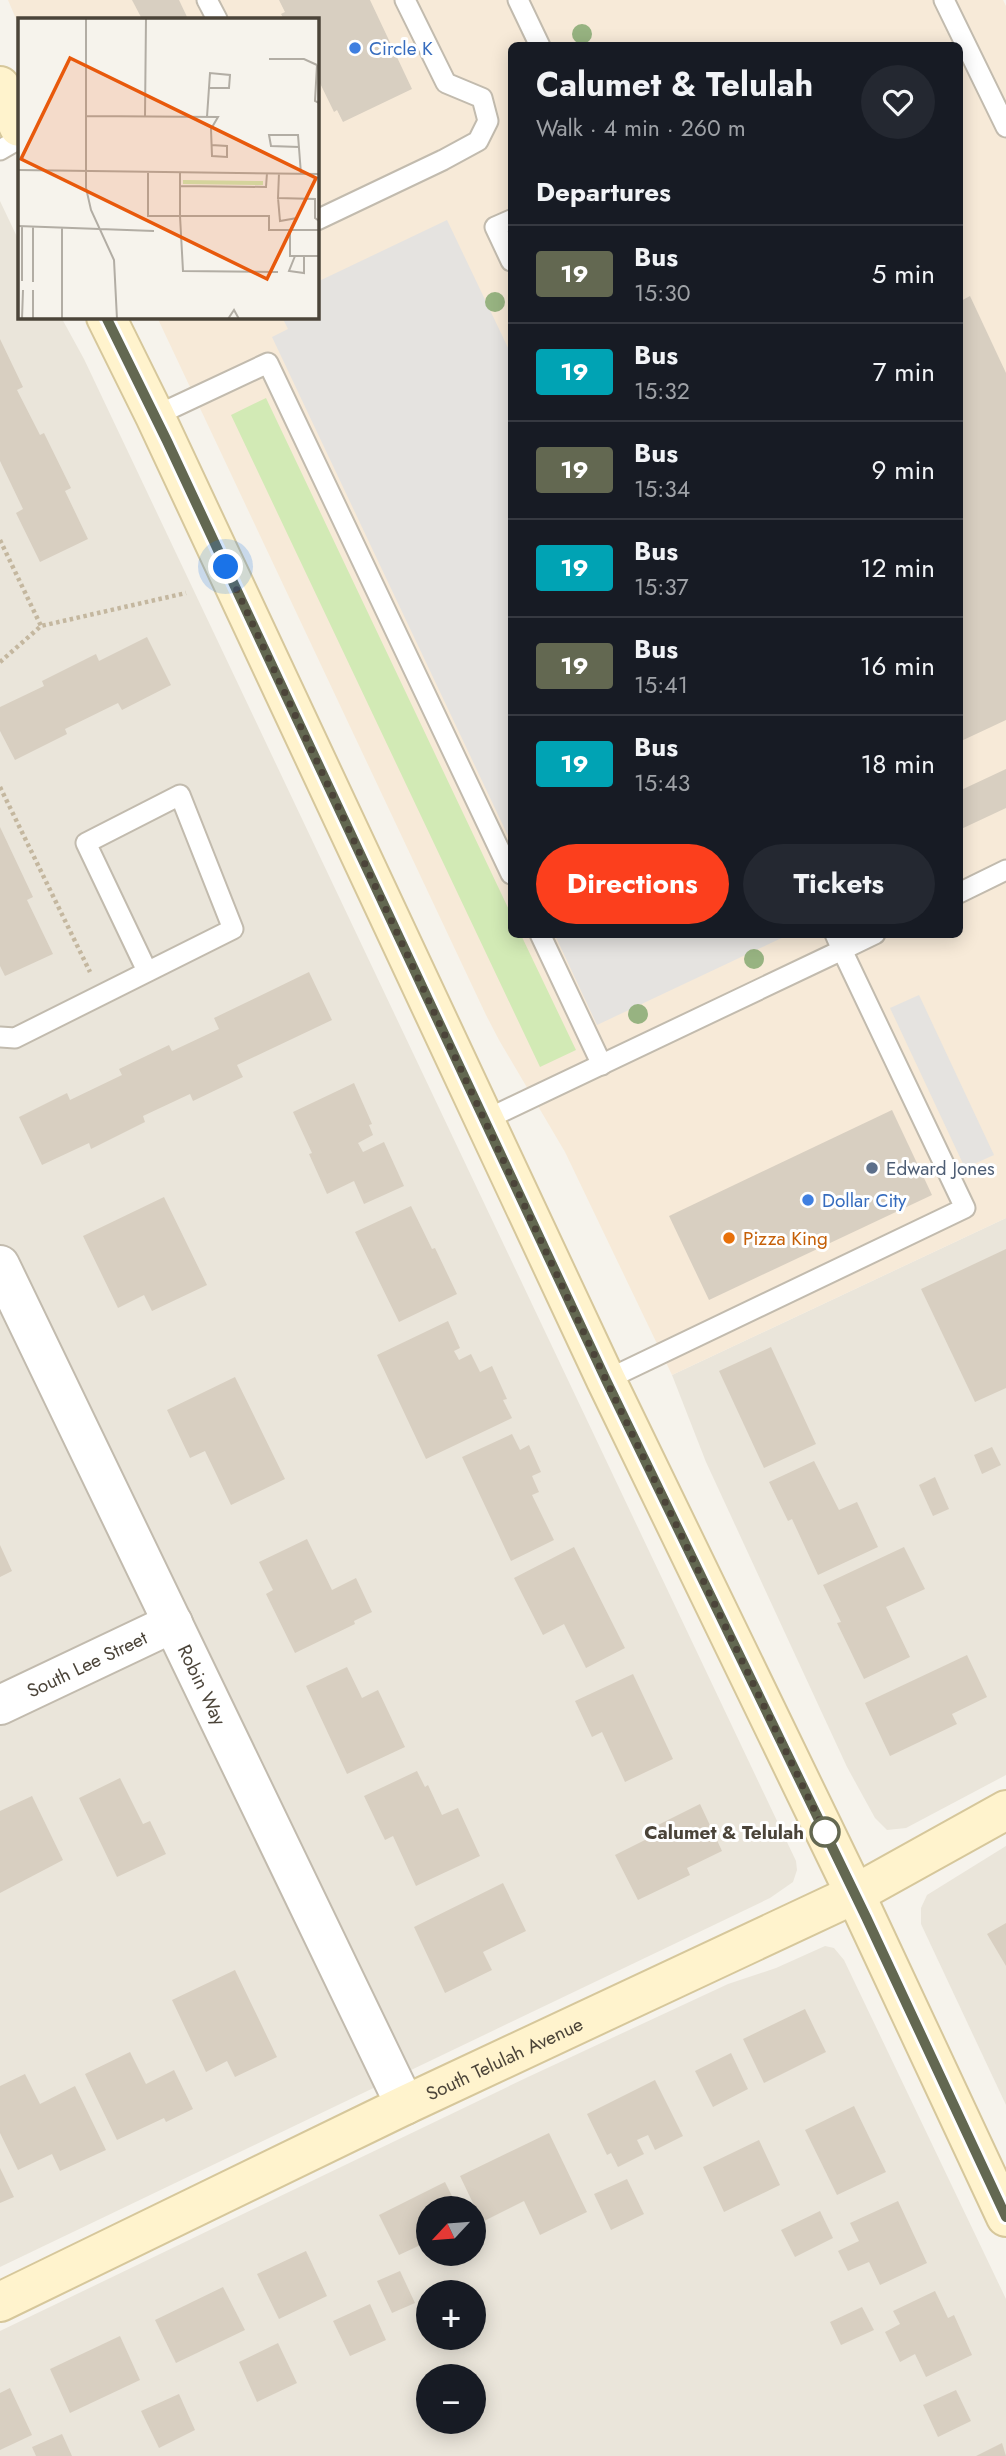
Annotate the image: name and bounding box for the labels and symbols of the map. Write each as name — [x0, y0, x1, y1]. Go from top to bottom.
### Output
inset map — [18, 18, 318, 318]
place label: Circle K — [369, 35, 433, 62]
marker: Circle K — [347, 40, 363, 56]
your location — [208, 549, 243, 584]
place label: Edward Jones — [886, 1155, 995, 1182]
marker: Edward Jones — [864, 1160, 880, 1176]
place label: Dollar City — [822, 1187, 907, 1214]
marker: Dollar City — [800, 1192, 816, 1208]
place label: Pizza King — [743, 1225, 828, 1252]
marker: Pizza King — [721, 1230, 737, 1246]
street label: South Lee Street — [22, 1624, 152, 1704]
street label: Robin Way — [171, 1640, 233, 1731]
marker: Calumet & Telulah — [810, 1817, 840, 1847]
place label: Calumet & Telulah — [644, 1819, 804, 1846]
street label: South Telulah Avenue — [422, 2010, 588, 2107]
north arrow — [416, 2196, 486, 2266]

